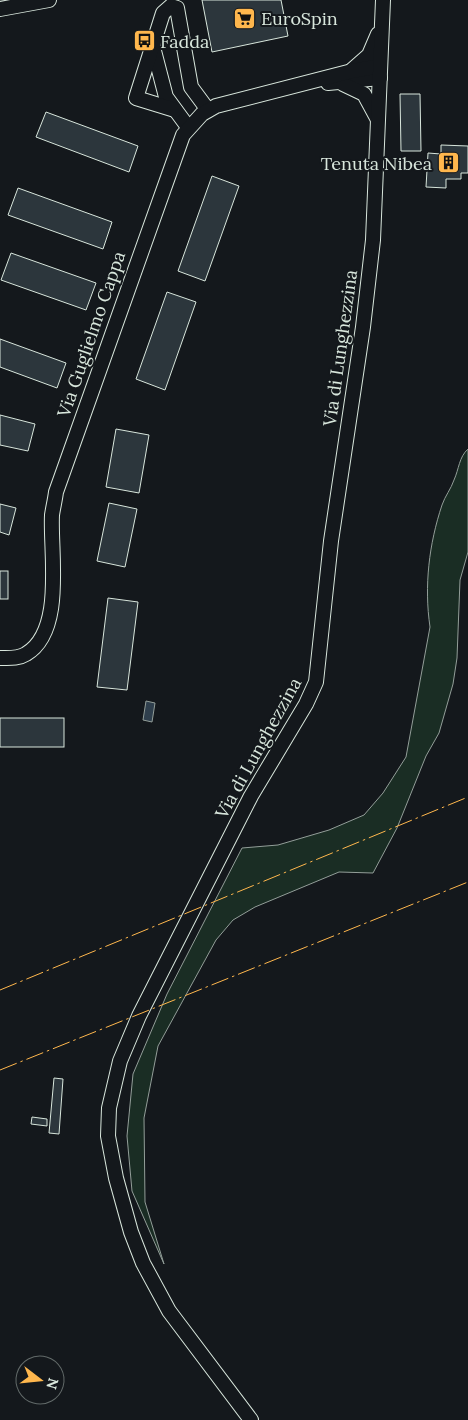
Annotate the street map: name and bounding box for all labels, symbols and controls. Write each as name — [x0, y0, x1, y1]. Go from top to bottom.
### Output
supermarket icon: EuroSpin — [233, 6, 257, 30]
place label: EuroSpin — [261, 7, 338, 30]
bus stop icon: Fadda — [132, 29, 156, 53]
place label: Fadda — [160, 30, 209, 53]
building icon: Tenuta Nibea — [436, 151, 460, 175]
place label: Tenuta Nibea — [321, 152, 432, 175]
street label: Via Guglielmo Cappa — [51, 248, 130, 421]
street label: Via di Lunghezzina — [317, 268, 362, 429]
street label: Via di Lunghezzina — [209, 673, 306, 823]
north arrow — [15, 1355, 65, 1405]
text: N — [42, 1376, 63, 1391]

